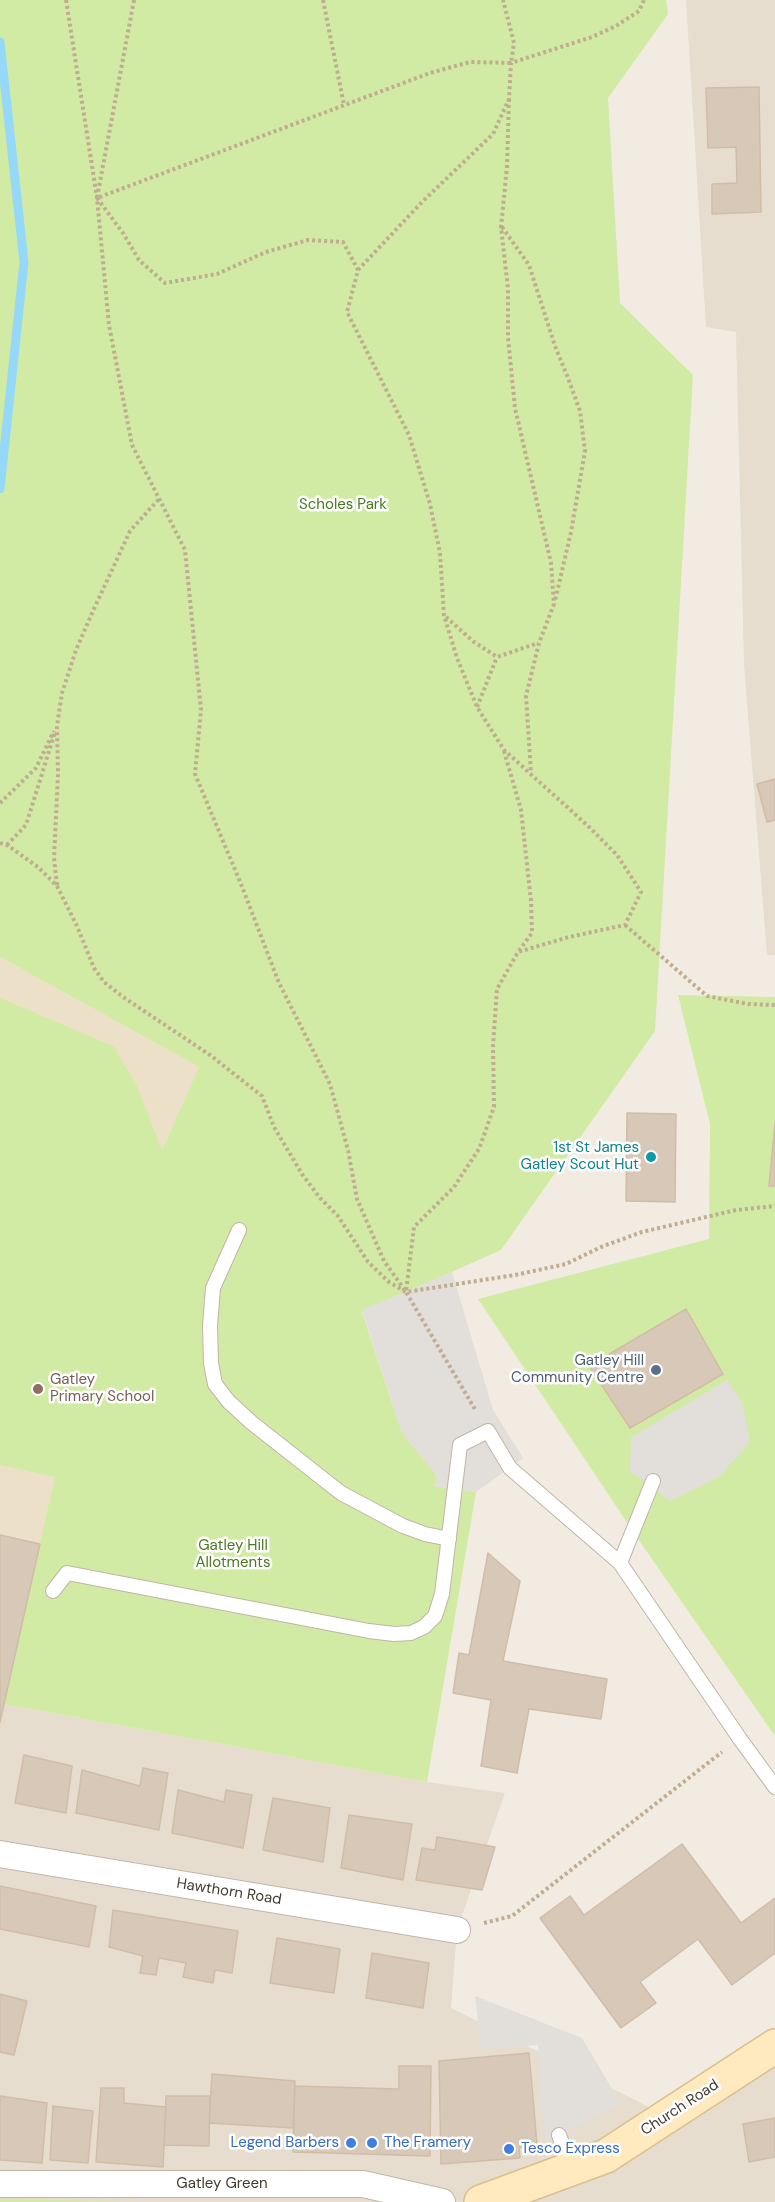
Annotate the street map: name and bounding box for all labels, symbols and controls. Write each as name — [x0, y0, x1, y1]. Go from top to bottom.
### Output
park label: Scholes Park — [299, 496, 387, 514]
place label: 1st St James Gatley Scout Hut — [521, 1139, 639, 1174]
marker: 1st St James Gatley Scout Hut — [644, 1150, 658, 1164]
place label: Gatley Hill Community Centre — [511, 1352, 644, 1387]
marker: Gatley Hill Community Centre — [649, 1363, 663, 1377]
place label: Gatley Primary School — [50, 1371, 154, 1406]
marker: Gatley Primary School — [31, 1382, 45, 1396]
park label: Gatley Hill Allotments — [195, 1537, 271, 1572]
street label: Hawthorn Road — [175, 1875, 283, 1909]
street label: Church Road — [638, 2076, 722, 2140]
place label: Legend Barbers — [231, 2134, 339, 2152]
place label: The Framery — [384, 2134, 471, 2152]
marker: Legend Barbers — [344, 2136, 358, 2150]
marker: The Framery — [365, 2136, 379, 2150]
place label: Tesco Express — [521, 2140, 620, 2158]
marker: Tesco Express — [502, 2142, 516, 2156]
street label: Gatley Green — [176, 2175, 268, 2193]

